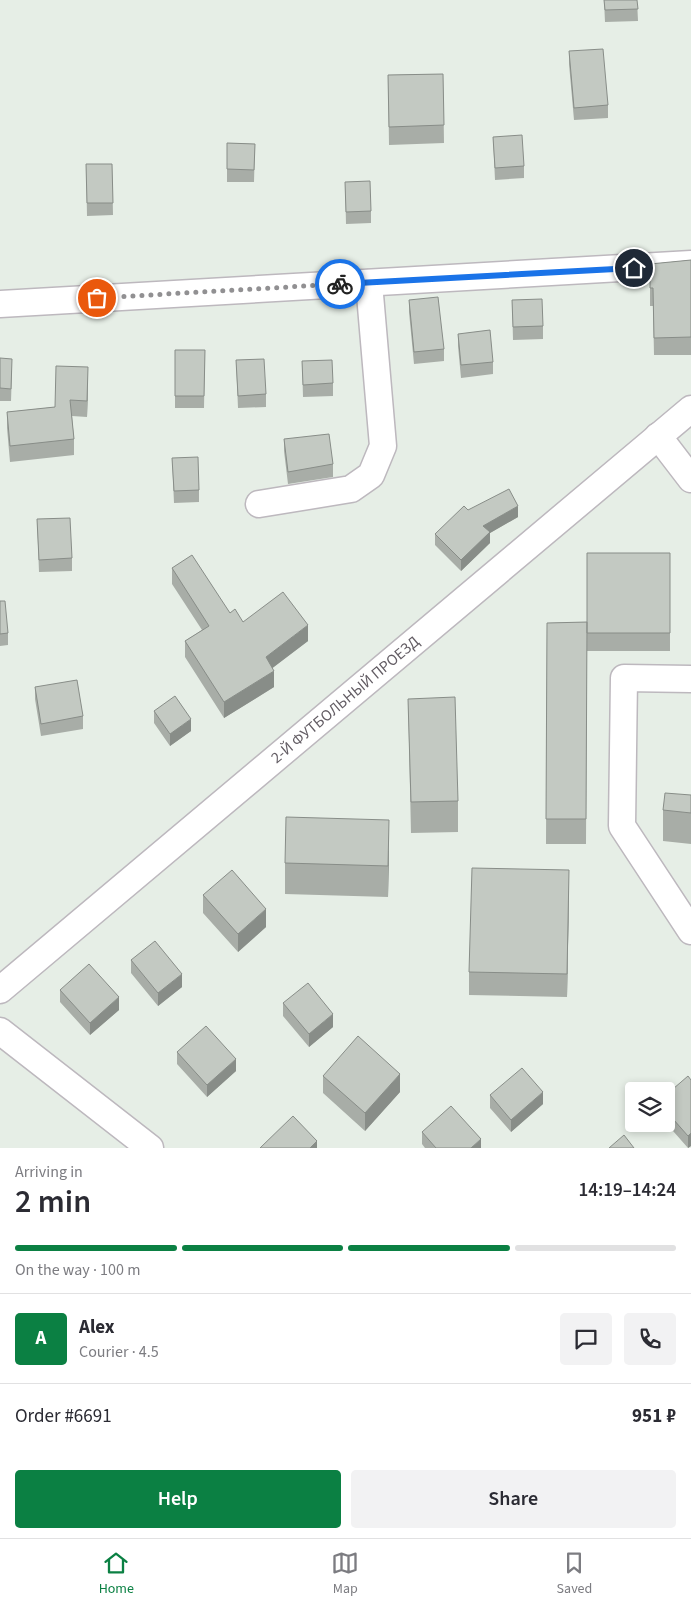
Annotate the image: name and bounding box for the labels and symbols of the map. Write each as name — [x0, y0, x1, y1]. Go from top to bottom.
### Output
pin — [613, 247, 655, 289]
courier — [315, 259, 365, 309]
pin — [76, 277, 118, 319]
street label: 2-Й ФУТБОЛЬНЫЙ ПРОЕЗД — [266, 631, 424, 769]

